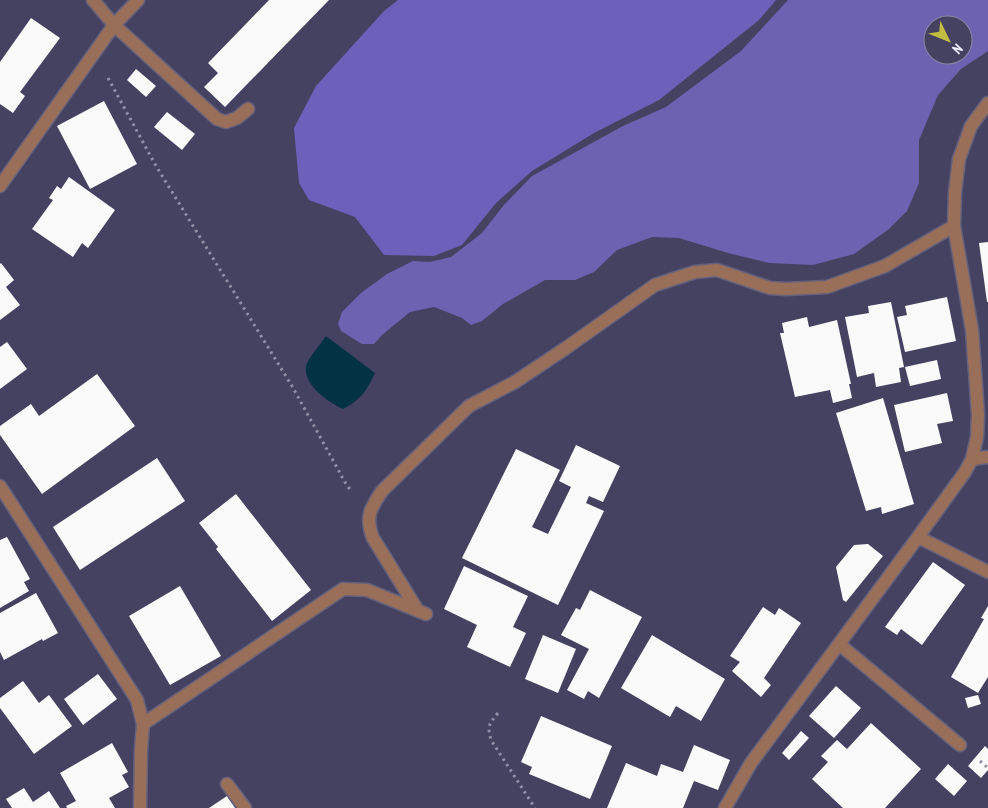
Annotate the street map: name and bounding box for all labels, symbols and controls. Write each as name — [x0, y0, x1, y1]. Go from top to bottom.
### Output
north arrow — [923, 15, 973, 65]
text: N — [948, 40, 967, 58]

